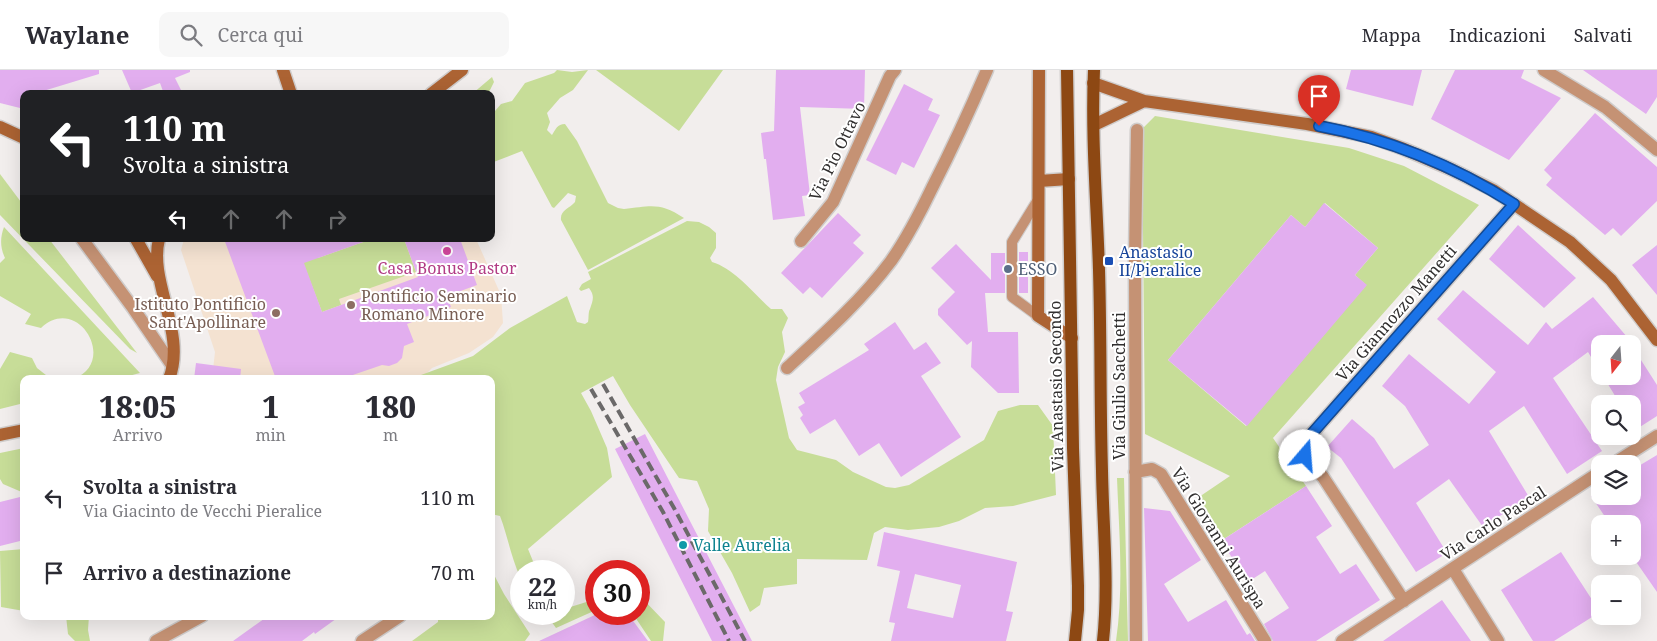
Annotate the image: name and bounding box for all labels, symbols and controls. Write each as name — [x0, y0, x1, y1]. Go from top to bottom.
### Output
search box — [159, 12, 509, 57]
text: Waylane — [25, 18, 129, 51]
icon: search — [177, 21, 205, 49]
text: Cerca qui — [217, 22, 303, 48]
text: Mappa — [1362, 23, 1421, 47]
text: Indicazioni — [1449, 23, 1546, 47]
text: Salvati — [1574, 23, 1632, 47]
pin — [1298, 75, 1340, 126]
icon: arrive — [1305, 82, 1333, 110]
street label: Via Pio Ottavo — [803, 98, 871, 204]
text: 110 m — [123, 104, 226, 151]
icon: left — [40, 110, 105, 175]
text: Svolta a sinistra — [123, 149, 289, 179]
icon: left — [164, 205, 192, 233]
icon: ahead — [217, 205, 245, 233]
icon: ahead — [270, 205, 298, 233]
icon: right — [323, 205, 351, 233]
street label: Via Giannozzo Manetti — [1331, 240, 1461, 386]
place label: Anastasio II/Pieralice — [1119, 241, 1201, 281]
marker: Casa Bonus Pastor — [441, 245, 453, 257]
marker: Anastasio II/Pieralice — [1103, 255, 1115, 267]
place label: Casa Bonus Pastor — [377, 257, 517, 279]
place label: ESSO — [1018, 258, 1057, 280]
marker: ESSO — [1002, 263, 1014, 275]
place label: Pontificio Seminario Romano Minore — [361, 285, 517, 325]
place label: Istituto Pontificio Sant'Apollinare — [135, 293, 266, 333]
marker: Pontificio Seminario Romano Minore — [345, 299, 357, 311]
street label: Via Anastasio Secondo — [1044, 300, 1068, 472]
marker: Istituto Pontificio Sant'Apollinare — [270, 307, 282, 319]
street label: Via Giulio Sacchetti — [1108, 312, 1130, 460]
north arrow — [1591, 335, 1641, 385]
map controls — [1591, 335, 1641, 625]
text: 18:05 — [99, 386, 176, 427]
text: 1 — [262, 386, 279, 427]
text: 180 — [365, 386, 416, 427]
button: search — [1591, 395, 1641, 445]
text: Arrivo — [113, 424, 163, 446]
text: min — [255, 424, 286, 446]
text: m — [383, 424, 398, 446]
position arrow — [1278, 429, 1330, 481]
button: layers — [1591, 455, 1641, 505]
street label: Via Giovanni Aurispa — [1167, 463, 1271, 613]
text: Svolta a sinistra — [83, 474, 237, 500]
street label: Via Carlo Pascal — [1436, 481, 1550, 565]
icon: left — [40, 484, 68, 512]
text: 110 m — [420, 485, 475, 511]
text: Via Giacinto de Vecchi Pieralice — [83, 500, 322, 522]
button: + — [1591, 515, 1641, 565]
place label: Valle Aurelia — [693, 534, 791, 556]
marker: Valle Aurelia — [677, 539, 689, 551]
icon: arrive — [40, 559, 68, 587]
text: Arrivo a destinazione — [83, 560, 291, 586]
text: 70 m — [431, 560, 475, 586]
speed limit sign: 30 — [585, 560, 650, 625]
text: 22 — [528, 569, 557, 603]
button: − — [1591, 575, 1641, 625]
text: km/h — [528, 596, 557, 613]

